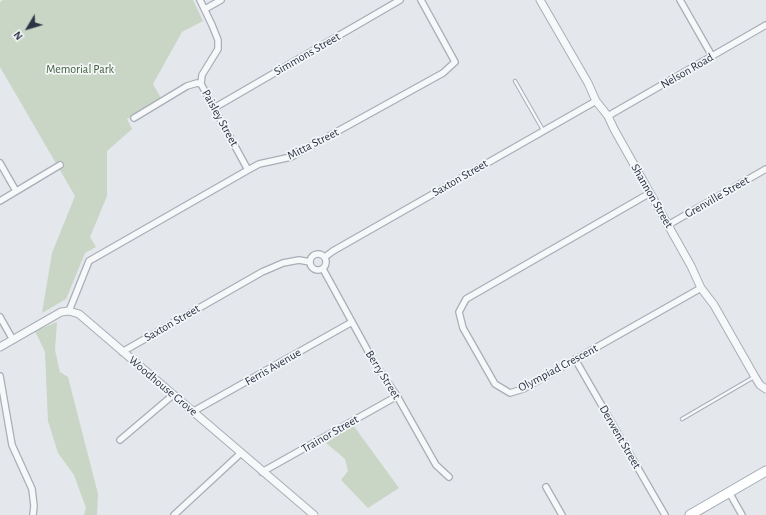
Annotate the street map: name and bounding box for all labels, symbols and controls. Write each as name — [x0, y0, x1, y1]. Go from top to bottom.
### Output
north arrow — [8, 8, 48, 48]
text: N — [11, 29, 25, 42]
street label: Simmons Street — [271, 29, 343, 79]
street label: Nelson Road — [658, 50, 716, 92]
park label: Memorial Park — [46, 62, 114, 76]
street label: Paisley Street — [199, 87, 241, 149]
street label: Mitta Street — [285, 125, 341, 163]
street label: Saxton Street — [430, 156, 490, 200]
street label: Shannon Street — [628, 161, 676, 231]
street label: Grenville Street — [682, 173, 752, 221]
street label: Saxton Street — [142, 301, 202, 345]
street label: Olympiad Crescent — [516, 341, 600, 395]
street label: Ferris Avenue — [242, 345, 304, 389]
street label: Berry Street — [362, 348, 404, 402]
street label: Woodhouse Grove — [126, 353, 200, 419]
street label: Derwent Street — [596, 403, 644, 471]
street label: Trainor Street — [299, 412, 361, 456]

